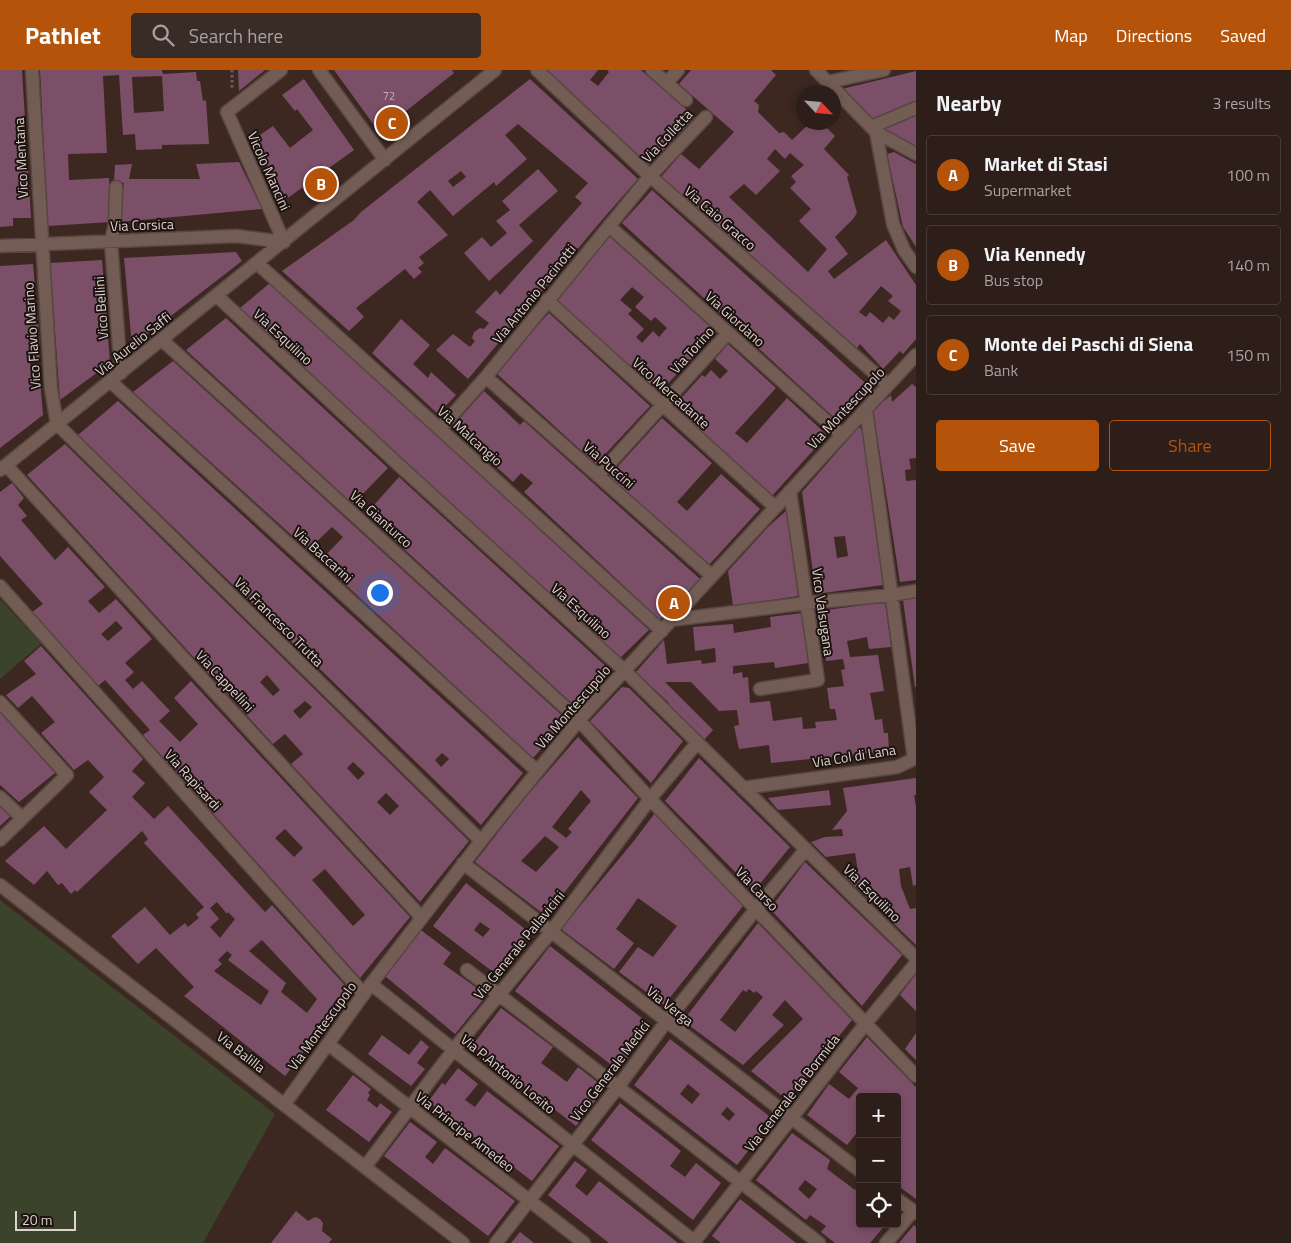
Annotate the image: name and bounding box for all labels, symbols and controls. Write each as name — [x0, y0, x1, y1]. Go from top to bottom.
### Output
search box — [131, 13, 481, 58]
text: Pathlet — [25, 17, 101, 53]
icon: search — [149, 21, 177, 49]
text: Search here — [189, 21, 283, 50]
text: Map — [1054, 22, 1088, 49]
text: Directions — [1116, 22, 1192, 49]
text: Saved — [1220, 22, 1266, 49]
north arrow — [796, 85, 841, 130]
text: Nearby — [936, 87, 1001, 119]
house number: 72 — [383, 88, 395, 104]
text: 3 results — [1212, 91, 1271, 115]
pin: C — [376, 104, 408, 142]
street label: Via Colletta — [636, 104, 697, 167]
street label: Vico Mentana — [8, 117, 33, 199]
street label: Vicolo Mancini — [243, 128, 296, 214]
text: Market di Stasi — [984, 149, 1108, 178]
text: A — [948, 163, 958, 187]
text: 100 m — [1226, 163, 1270, 187]
pin: B — [305, 165, 337, 203]
text: Supermarket — [984, 178, 1071, 202]
street label: Via Caio Gracco — [680, 180, 761, 255]
street label: Via Corsica — [110, 213, 174, 236]
street label: Via Antonio Pacinotti — [487, 239, 580, 348]
text: Via Kennedy — [984, 239, 1086, 268]
text: B — [948, 253, 958, 277]
text: 140 m — [1226, 253, 1270, 277]
text: Bus stop — [984, 268, 1043, 292]
street label: Vico Bellini — [88, 276, 113, 340]
street label: Vico Flavio Marino — [17, 282, 46, 390]
street label: Via Giordano — [701, 286, 770, 351]
street label: Via Esquilino — [249, 304, 318, 370]
street label: Via Aurelio Saffi — [90, 306, 175, 381]
street label: Via Torino — [665, 321, 719, 378]
text: Monte dei Paschi di Siena — [984, 329, 1193, 358]
text: C — [949, 343, 957, 367]
text: 150 m — [1226, 343, 1270, 367]
street label: Vico Mercadante — [628, 352, 715, 433]
text: Bank — [984, 358, 1018, 382]
street label: Via Montescupolo — [802, 362, 889, 453]
street label: Via Malcangio — [433, 401, 508, 471]
button: Save — [936, 420, 1099, 471]
button: Share — [1109, 420, 1271, 471]
street label: Via Puccini — [579, 436, 640, 493]
street label: Via Gianturco — [345, 485, 417, 553]
street label: Via Baccarini — [289, 522, 358, 587]
street label: Vico Valsugana — [807, 567, 840, 657]
street label: Via Francesco Trutta — [230, 572, 329, 671]
street label: Via Esquilino — [547, 578, 616, 643]
your location — [367, 580, 393, 606]
pin: A — [658, 584, 690, 622]
street label: Via Cappellini — [191, 645, 260, 716]
street label: Via Montescupolo — [530, 660, 615, 753]
street label: Via Col di Lana — [811, 739, 897, 772]
street label: Via Rapisardi — [160, 744, 227, 815]
street label: Via Esquilino — [839, 859, 906, 926]
street label: Via Carso — [731, 862, 784, 916]
street label: Via Generale Pallavicini — [468, 886, 569, 1004]
street label: Via Montescupolo — [282, 977, 361, 1074]
street label: Via Verga — [642, 980, 698, 1031]
street label: Vico Generale Medici — [565, 1016, 655, 1126]
street label: Via Balilla — [212, 1026, 270, 1077]
street label: Via P.Antonio Losito — [456, 1029, 560, 1118]
street label: Via Generale da Bormida — [739, 1029, 844, 1156]
street label: Via Principe Amedeo — [411, 1086, 519, 1177]
map controls — [856, 1093, 901, 1228]
button: + — [856, 1093, 901, 1138]
button: − — [856, 1138, 901, 1183]
button: locate — [856, 1183, 901, 1228]
scale bar — [15, 1208, 76, 1231]
text: 20 m — [22, 1209, 52, 1230]

